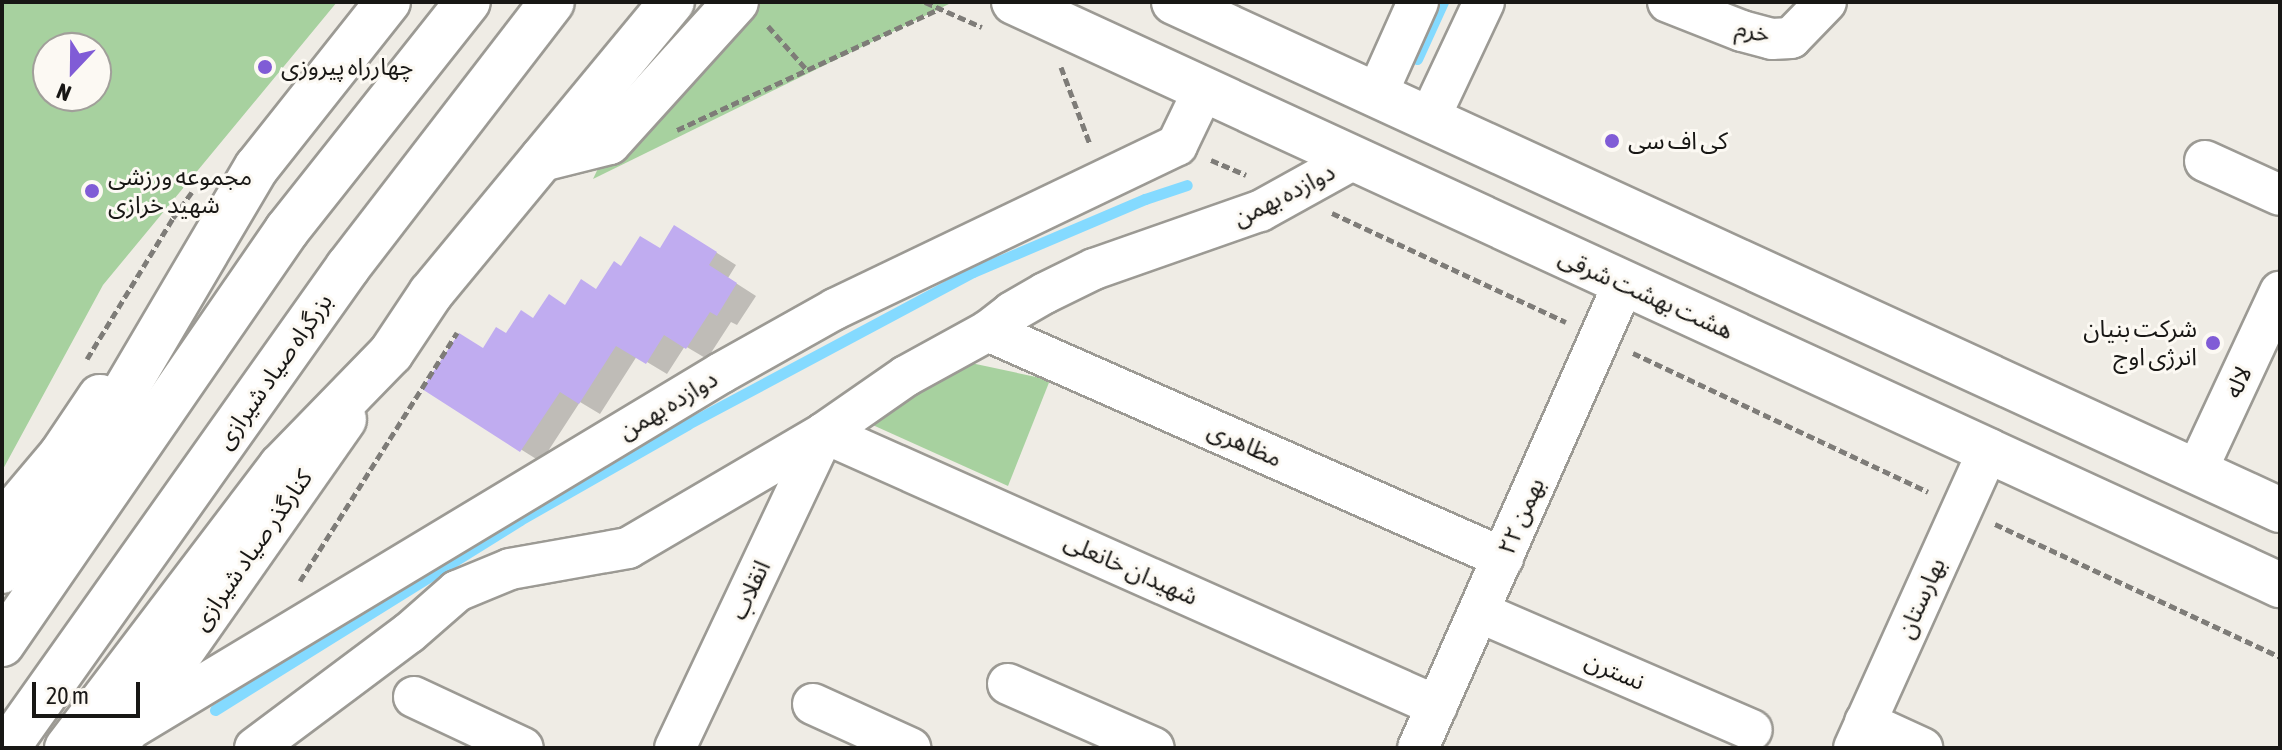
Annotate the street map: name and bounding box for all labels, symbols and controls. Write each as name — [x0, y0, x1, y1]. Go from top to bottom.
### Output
street label: خرم — [1733, 13, 1773, 49]
north arrow — [32, 32, 112, 112]
place label: چهارراه پیروزی — [281, 53, 413, 81]
marker: چهارراه پیروزی — [256, 58, 274, 76]
text: N — [53, 78, 75, 107]
place label: کی اف سی — [1628, 127, 1728, 155]
marker: کی اف سی — [1603, 132, 1621, 150]
street label: دوازده بهمن — [1228, 157, 1340, 233]
place label: مجموعه ورزشی شهید خرازی — [108, 163, 252, 219]
marker: مجموعه ورزشی شهید خرازی — [83, 182, 101, 200]
street label: هشت بهشت شرقی — [1554, 243, 1738, 345]
street label: بزرگراه صیاد شیرازی — [210, 288, 338, 454]
place label: شرکت بنیان انرژی اوج — [2083, 315, 2197, 371]
marker: شرکت بنیان انرژی اوج — [2204, 334, 2222, 352]
street label: لاله — [2218, 361, 2258, 403]
street label: دوازده بهمن — [613, 364, 723, 446]
street label: مظاهری — [1203, 415, 1287, 473]
street label: کنارگذر صیاد شیرازی — [186, 464, 318, 636]
street label: ۲۲ بهمن — [1491, 473, 1551, 559]
street label: شهیدان خانعلی — [1060, 527, 1202, 611]
street label: بهارستان — [1891, 553, 1951, 643]
street label: انقلاب — [724, 556, 776, 624]
street label: نسترن — [1581, 646, 1649, 696]
scale bar — [36, 666, 144, 716]
text: 20 m — [46, 682, 89, 709]

